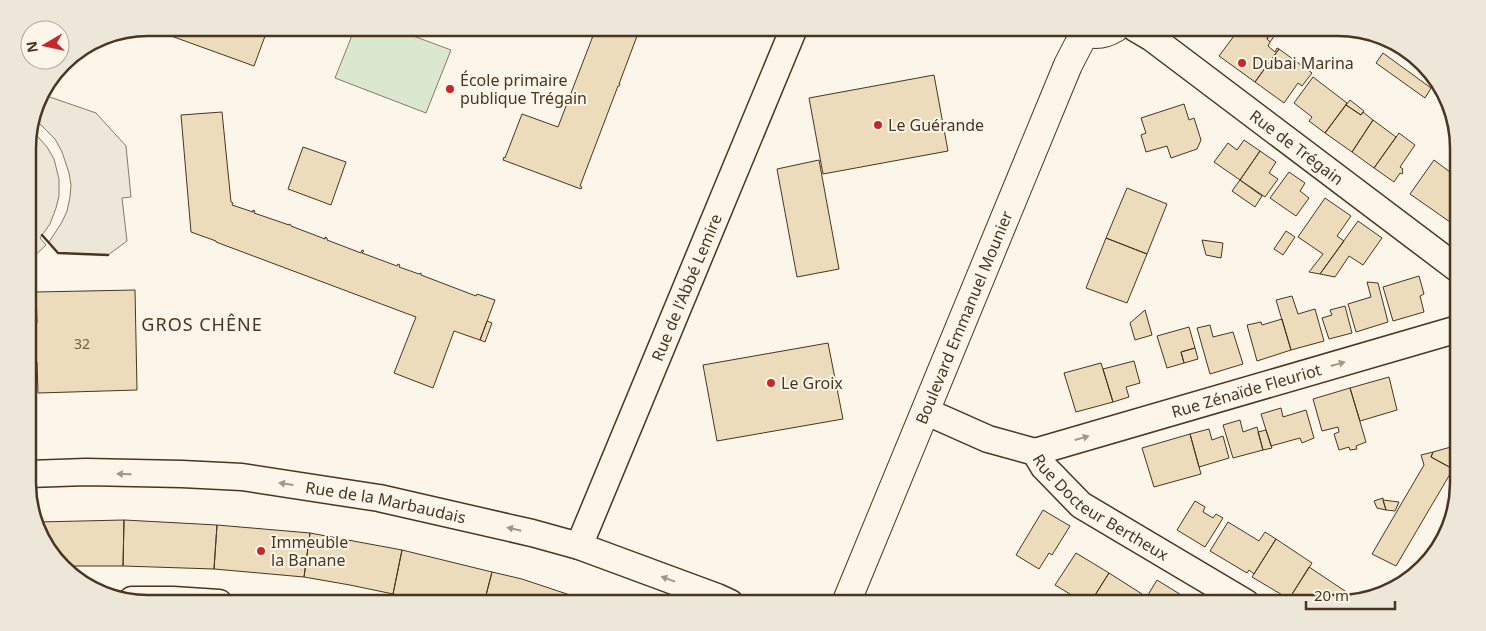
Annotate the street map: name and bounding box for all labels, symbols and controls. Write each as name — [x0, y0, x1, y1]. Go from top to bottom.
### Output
north arrow — [20, 20, 70, 70]
text: N — [21, 40, 42, 54]
place label: Dubai Marina — [1252, 52, 1354, 74]
marker: Dubai Marina — [1236, 57, 1248, 69]
place label: École primaire publique Trégain — [460, 69, 587, 109]
marker: École primaire publique Trégain — [444, 83, 456, 95]
street label: Rue de Trégain — [1245, 105, 1348, 190]
place label: Le Guérande — [888, 114, 984, 136]
marker: Le Guérande — [872, 119, 884, 131]
street label: Boulevard Emmanuel Mounier — [910, 207, 1018, 427]
street label: Rue de l'Abbé Lemire — [646, 210, 727, 364]
district label: GROS CHÊNE — [141, 312, 263, 336]
house number: 32 — [74, 334, 90, 353]
street label: Rue Zénaïde Fleuriot — [1169, 358, 1324, 423]
one-way arrow — [1331, 359, 1346, 367]
place label: Le Groix — [781, 372, 843, 394]
marker: Le Groix — [765, 377, 777, 389]
one-way arrow — [1074, 434, 1089, 442]
street label: Rue Docteur Bertheux — [1028, 450, 1173, 566]
one-way arrow — [116, 469, 132, 477]
street label: Rue de la Marbaudais — [304, 476, 468, 529]
one-way arrow — [278, 480, 294, 488]
one-way arrow — [506, 524, 522, 532]
place label: Immeuble la Banane — [271, 531, 348, 571]
marker: Immeuble la Banane — [255, 545, 267, 557]
one-way arrow — [661, 575, 676, 582]
scale bar — [1306, 578, 1395, 610]
text: 20 m — [1314, 585, 1349, 605]

